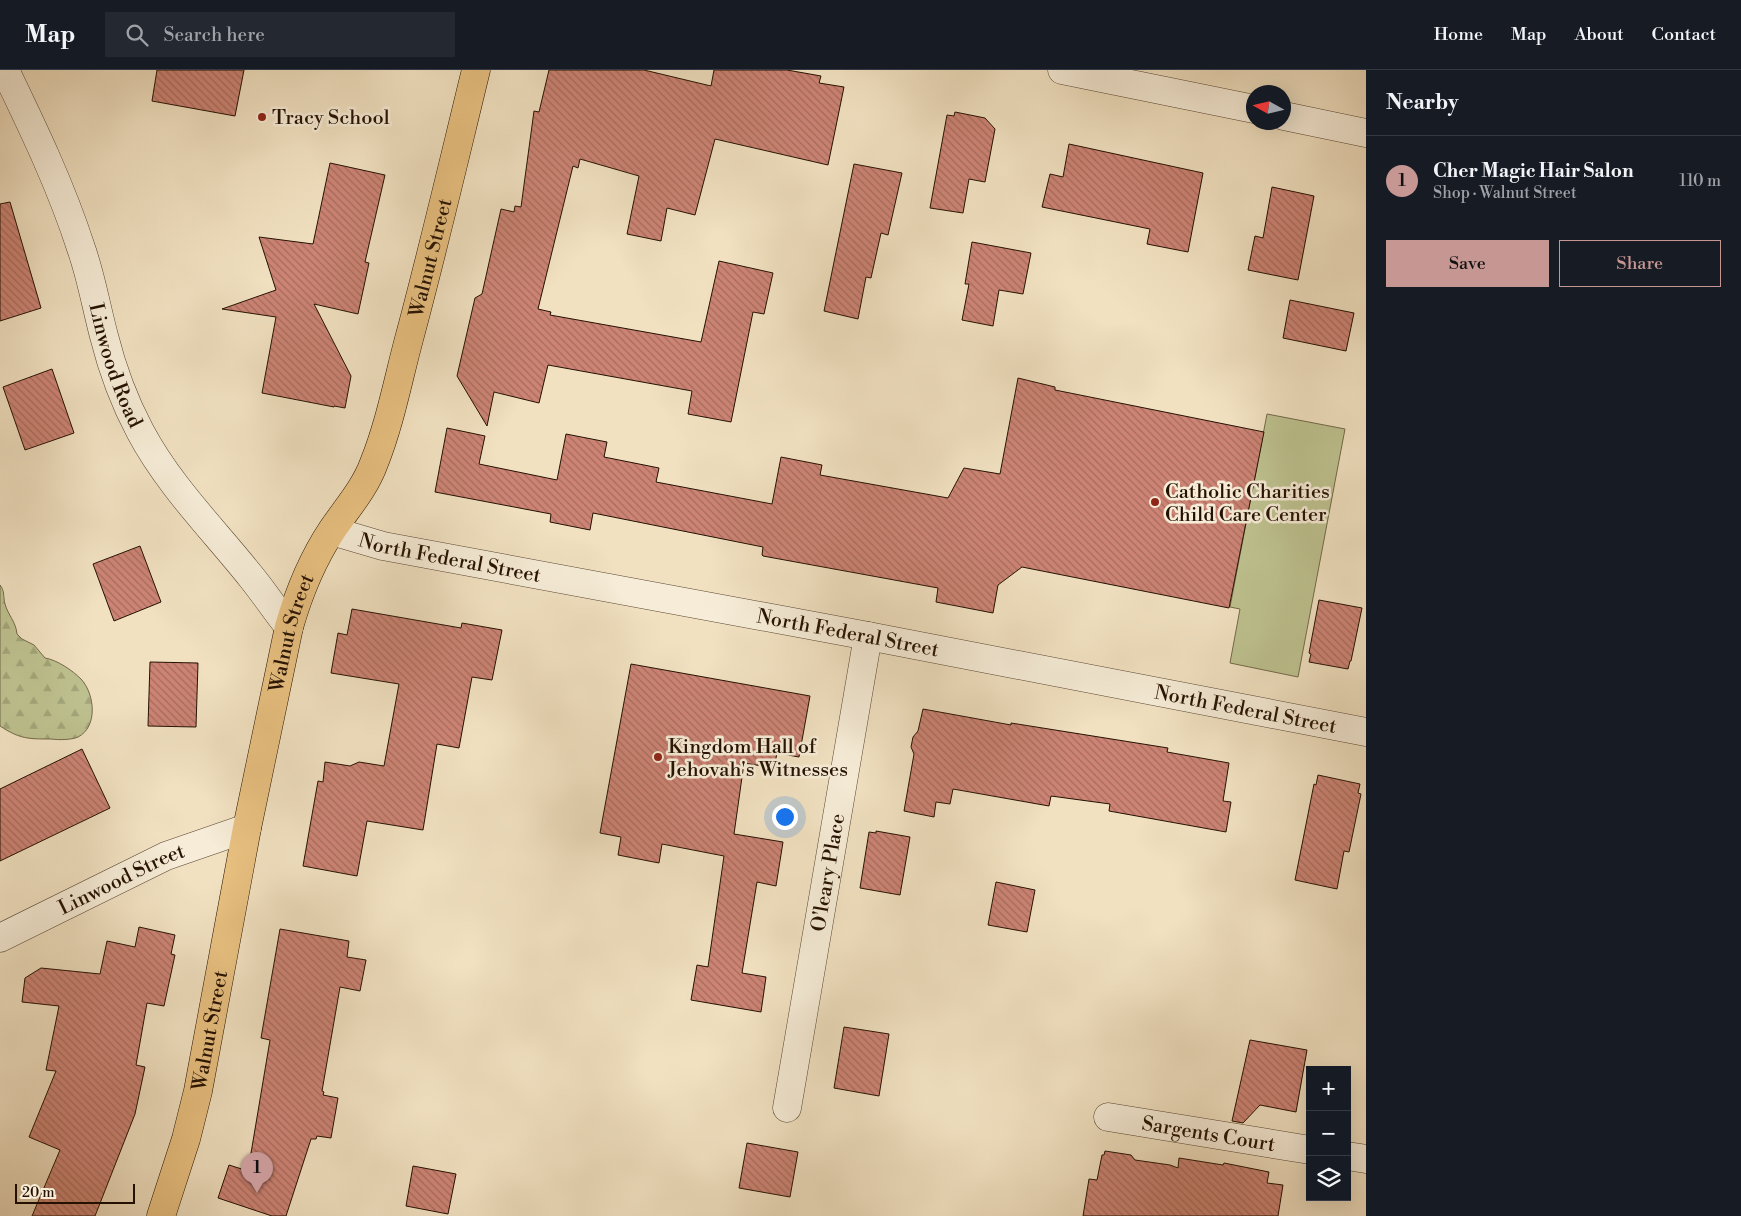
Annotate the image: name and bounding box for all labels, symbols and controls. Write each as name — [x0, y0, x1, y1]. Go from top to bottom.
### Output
search box — [105, 12, 455, 57]
text: Map — [25, 20, 75, 50]
icon: search — [123, 21, 151, 49]
text: Search here — [163, 23, 265, 47]
text: Home — [1434, 23, 1483, 46]
text: Map — [1511, 23, 1547, 46]
text: About — [1575, 23, 1624, 46]
text: Contact — [1652, 23, 1716, 46]
north arrow — [1246, 85, 1291, 130]
text: Nearby — [1386, 90, 1459, 116]
place label: Tracy School — [272, 106, 390, 131]
marker: Tracy School — [256, 111, 268, 123]
text: Cher Magic Hair Salon — [1433, 159, 1634, 183]
text: 1 — [1398, 171, 1406, 191]
text: 110 m — [1679, 171, 1721, 191]
text: Shop · Walnut Street — [1433, 183, 1577, 203]
street label: Walnut Street — [404, 196, 458, 321]
button: Save — [1386, 240, 1549, 287]
button: Share — [1559, 240, 1721, 287]
street label: Linwood Road — [82, 301, 147, 433]
place label: Catholic Charities Child Care Center — [1165, 480, 1330, 528]
marker: Catholic Charities Child Care Center — [1149, 496, 1161, 508]
street label: North Federal Street — [355, 528, 543, 589]
street label: Walnut Street — [264, 570, 320, 696]
street label: North Federal Street — [754, 605, 941, 663]
street label: North Federal Street — [1152, 680, 1339, 740]
place label: Kingdom Hall of Jehovah's Witnesses — [667, 735, 848, 783]
marker: Kingdom Hall of Jehovah's Witnesses — [652, 751, 664, 763]
your location — [772, 804, 798, 830]
street label: O'leary Place — [806, 812, 851, 934]
street label: Linwood Street — [54, 839, 188, 921]
street label: Walnut Street — [187, 969, 234, 1094]
map controls — [1306, 1066, 1351, 1201]
button: + — [1306, 1066, 1351, 1111]
button: − — [1306, 1111, 1351, 1156]
street label: Sargents Court — [1140, 1112, 1277, 1158]
pin: 1 — [241, 1152, 273, 1193]
button: layers — [1306, 1156, 1351, 1201]
scale bar — [15, 1181, 135, 1204]
text: 20 m — [22, 1184, 54, 1202]

